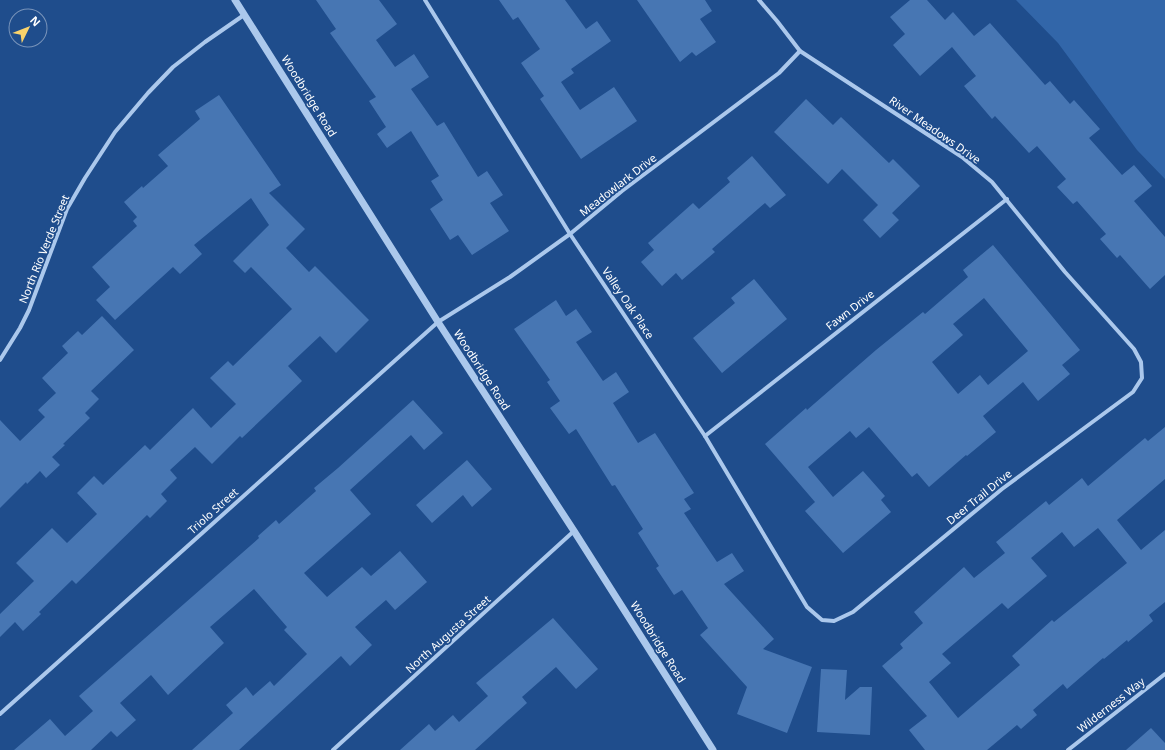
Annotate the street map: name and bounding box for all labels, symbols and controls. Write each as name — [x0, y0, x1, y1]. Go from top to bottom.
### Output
north arrow — [8, 8, 48, 48]
text: N — [27, 12, 44, 29]
street label: Woodbridge Road — [278, 52, 340, 139]
street label: River Meadows Drive — [887, 92, 984, 167]
street label: Meadowlark Drive — [576, 150, 659, 219]
street label: North Rio Verde Street — [15, 192, 72, 305]
street label: Valley Oak Place — [599, 264, 658, 341]
street label: Fawn Drive — [822, 286, 877, 333]
street label: Woodbridge Road — [451, 327, 514, 413]
street label: Deer Trail Drive — [943, 466, 1014, 527]
street label: Triolo Street — [184, 484, 241, 537]
street label: North Augusta Street — [402, 591, 493, 676]
street label: Woodbridge Road — [627, 598, 689, 685]
street label: Wilderness Way — [1074, 673, 1148, 736]

